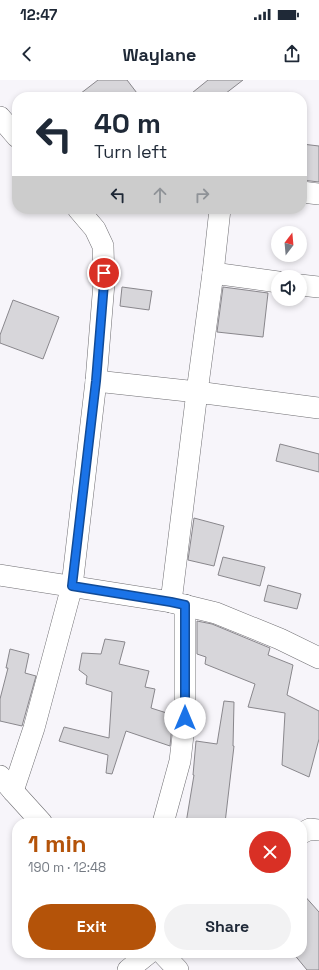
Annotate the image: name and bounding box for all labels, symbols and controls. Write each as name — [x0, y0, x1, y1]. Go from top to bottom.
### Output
text: 12:47 — [20, 5, 57, 24]
icon: back — [16, 43, 38, 65]
text: Waylane — [123, 43, 196, 66]
icon: share — [281, 43, 303, 65]
text: 40 m — [94, 105, 161, 141]
icon: left — [28, 108, 80, 160]
text: Turn left — [94, 140, 167, 163]
icon: left — [107, 184, 129, 206]
icon: ahead — [149, 184, 171, 206]
icon: right — [191, 184, 213, 206]
north arrow — [271, 226, 307, 262]
map controls — [271, 226, 307, 306]
pin — [87, 256, 121, 290]
icon: arrive — [93, 262, 115, 284]
button: sound — [271, 270, 307, 306]
position arrow — [164, 697, 206, 739]
text: 1 min — [28, 828, 87, 859]
button: close — [249, 831, 291, 873]
text: 190 m · 12:48 — [28, 859, 106, 876]
button: Exit — [28, 904, 156, 950]
button: Share — [164, 904, 291, 950]

